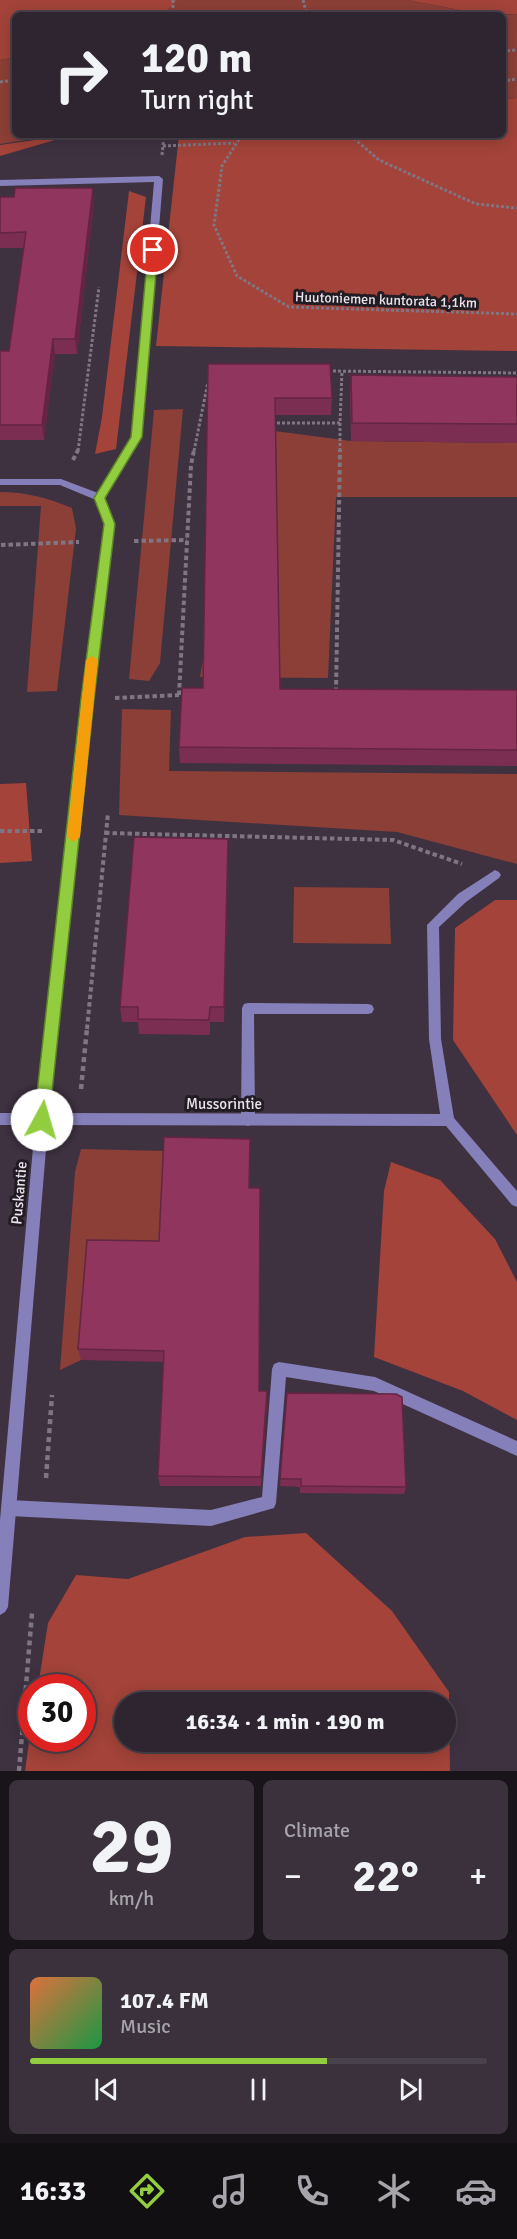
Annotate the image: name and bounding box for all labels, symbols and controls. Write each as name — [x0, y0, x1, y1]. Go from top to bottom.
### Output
text: 120 m — [141, 33, 252, 84]
icon: right — [42, 36, 120, 114]
text: Turn right — [141, 84, 254, 117]
pin — [127, 224, 178, 275]
icon: arrive — [136, 233, 169, 266]
street label: Huutoniemen kuntorata 1,1km — [295, 288, 477, 312]
position arrow — [10, 1088, 74, 1152]
street label: Mussorintie — [186, 1095, 262, 1113]
street label: Puskantie — [7, 1161, 31, 1225]
speed limit sign: 30 — [18, 1674, 96, 1752]
text: 16:34 · 1 min · 190 m — [185, 1708, 385, 1735]
text: 29 — [89, 1799, 174, 1895]
text: Climate — [284, 1818, 350, 1843]
text: 22° — [352, 1849, 419, 1904]
text: − — [284, 1856, 302, 1897]
text: + — [469, 1856, 487, 1897]
text: km/h — [109, 1886, 154, 1911]
text: 107.4 FM — [120, 1987, 209, 2014]
text: Music — [120, 2014, 171, 2039]
icon: previous — [90, 2073, 123, 2106]
icon: pause — [242, 2073, 275, 2106]
icon: next — [394, 2073, 427, 2106]
icon: directions — [126, 2170, 168, 2212]
icon: music — [209, 2170, 251, 2212]
icon: phone — [291, 2170, 333, 2212]
icon: climate — [373, 2170, 415, 2212]
icon: car — [455, 2170, 497, 2212]
text: 16:33 — [20, 2175, 86, 2208]

